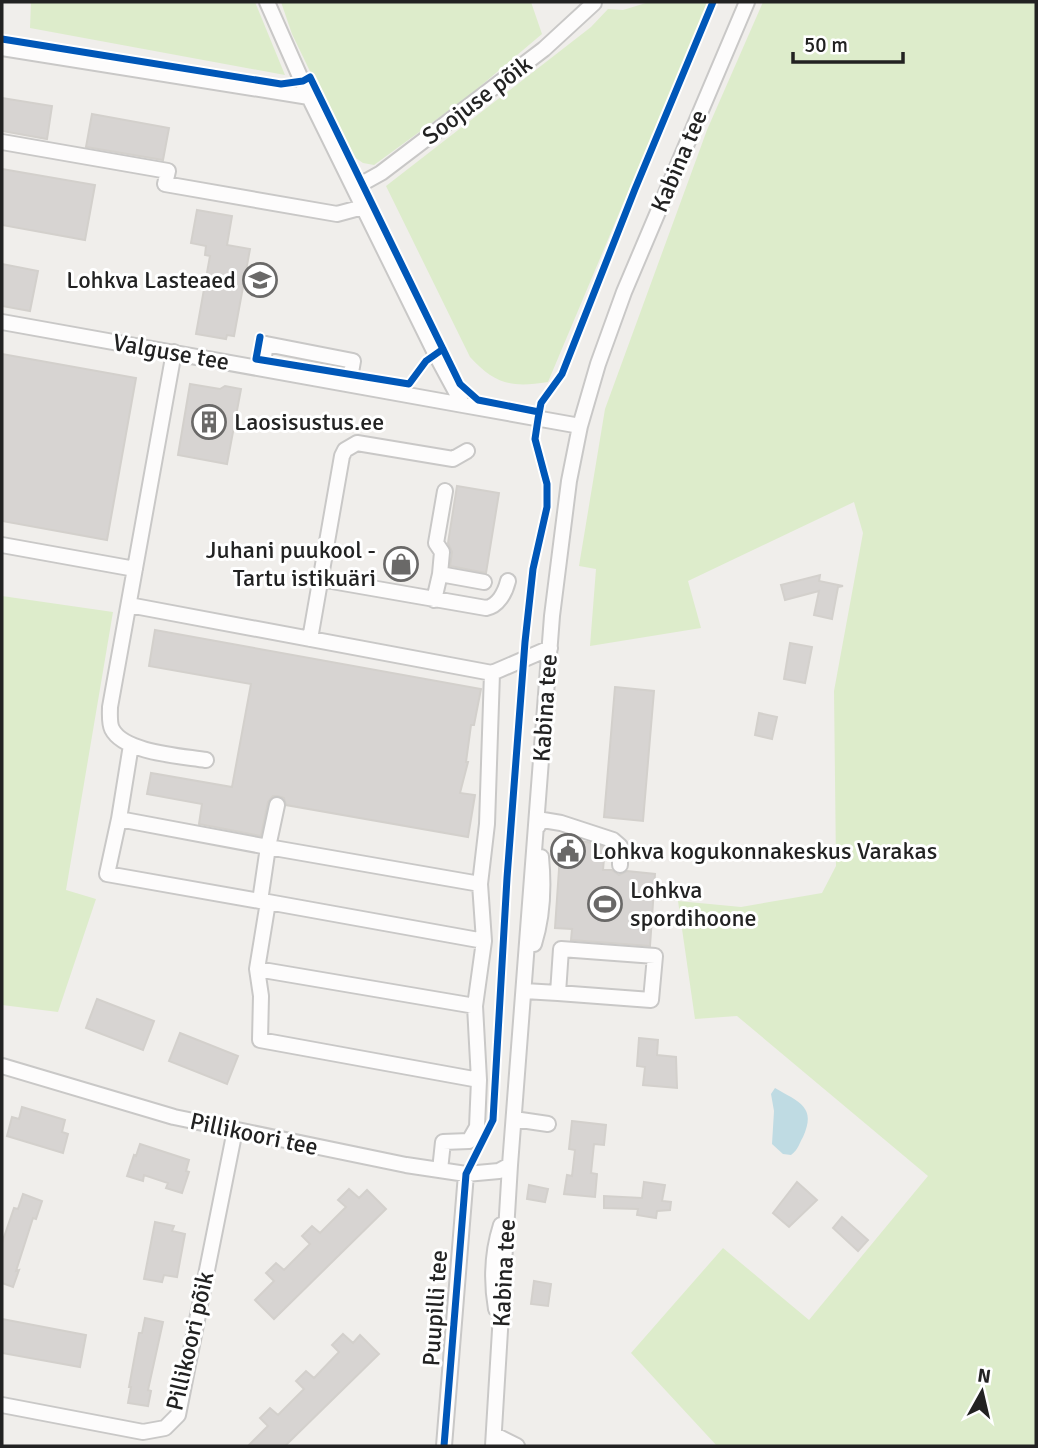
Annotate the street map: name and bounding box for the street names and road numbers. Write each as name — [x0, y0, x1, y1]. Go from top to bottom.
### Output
street label: Soojuse põik — [416, 49, 538, 151]
street label: Kabina tee — [644, 105, 714, 217]
street label: Valguse tee — [110, 327, 232, 377]
street label: Kabina tee — [526, 653, 564, 763]
street label: Pillikoori tee — [187, 1106, 321, 1162]
street label: Kabina tee — [486, 1218, 522, 1328]
street label: Puupilli tee — [416, 1249, 454, 1367]
street label: Pillikoori põik — [159, 1269, 221, 1413]

